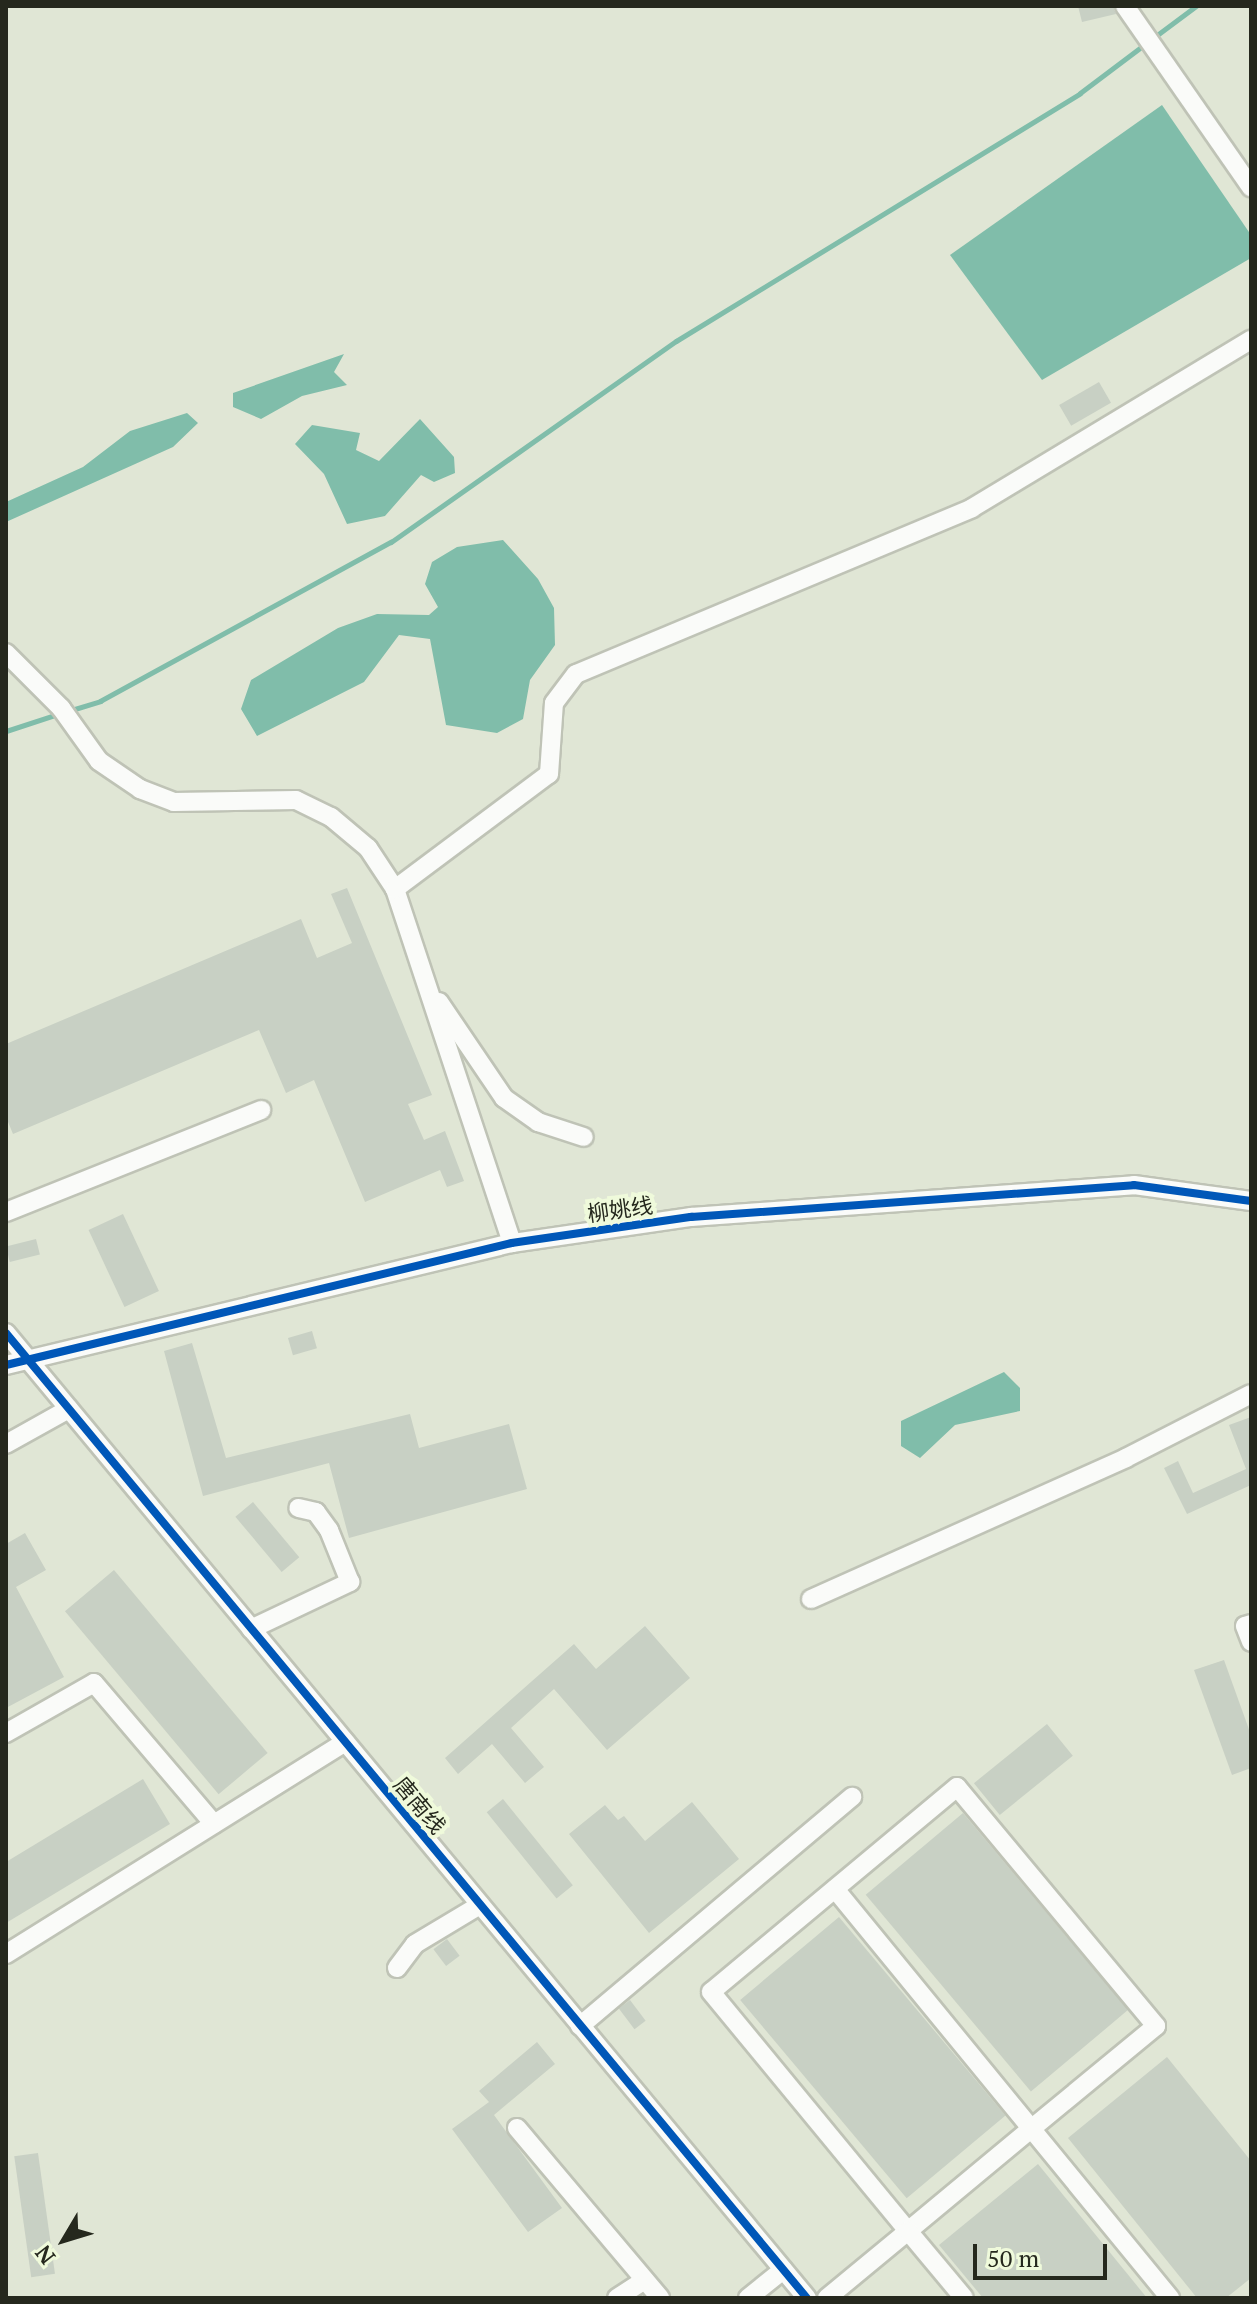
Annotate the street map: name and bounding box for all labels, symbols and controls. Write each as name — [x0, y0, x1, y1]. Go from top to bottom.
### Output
street label: 柳姚线 — [585, 1191, 655, 1227]
street label: 唐南线 — [389, 1771, 451, 1839]
north arrow — [24, 2200, 104, 2280]
scale bar — [977, 2228, 1111, 2278]
text: N — [28, 2240, 61, 2271]
text: 50 m — [987, 2242, 1039, 2274]

